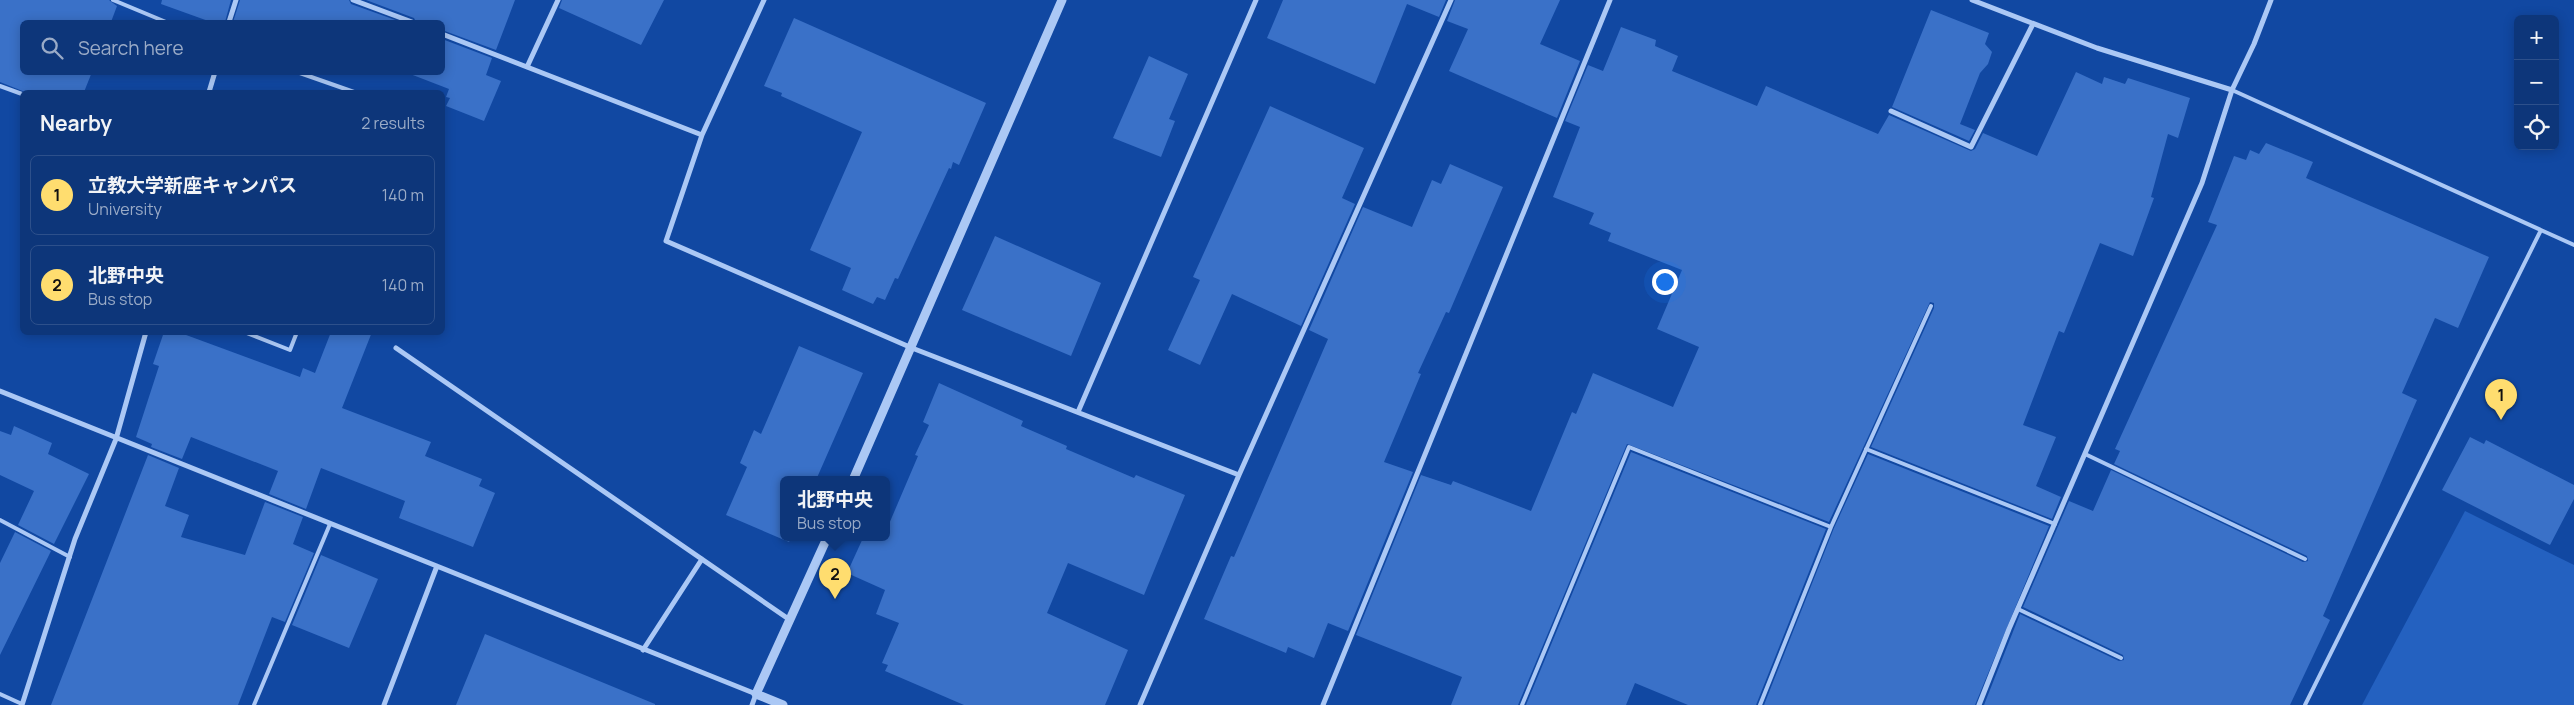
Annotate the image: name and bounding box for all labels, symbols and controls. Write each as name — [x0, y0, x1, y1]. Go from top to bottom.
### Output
map controls — [2514, 15, 2559, 150]
button: + — [2514, 15, 2559, 60]
search box — [20, 20, 445, 75]
icon: search — [38, 34, 66, 62]
text: Search here — [78, 35, 184, 61]
button: − — [2514, 60, 2559, 105]
button: locate — [2514, 105, 2559, 150]
text: Nearby — [40, 109, 112, 137]
text: 2 results — [361, 112, 425, 134]
text: 立教大学新座キャンパス — [88, 172, 297, 198]
text: 1 — [53, 184, 61, 206]
text: 140 m — [382, 184, 424, 206]
text: University — [88, 198, 162, 220]
text: 北野中央 — [88, 262, 164, 288]
your location — [1652, 269, 1678, 295]
text: 2 — [52, 274, 62, 296]
text: 140 m — [382, 274, 424, 296]
text: Bus stop — [88, 288, 152, 310]
pin: 1 — [2485, 379, 2517, 420]
popup — [780, 476, 890, 541]
text: 北野中央 — [797, 486, 873, 512]
text: Bus stop — [797, 512, 861, 534]
pin: 2 — [819, 558, 851, 599]

